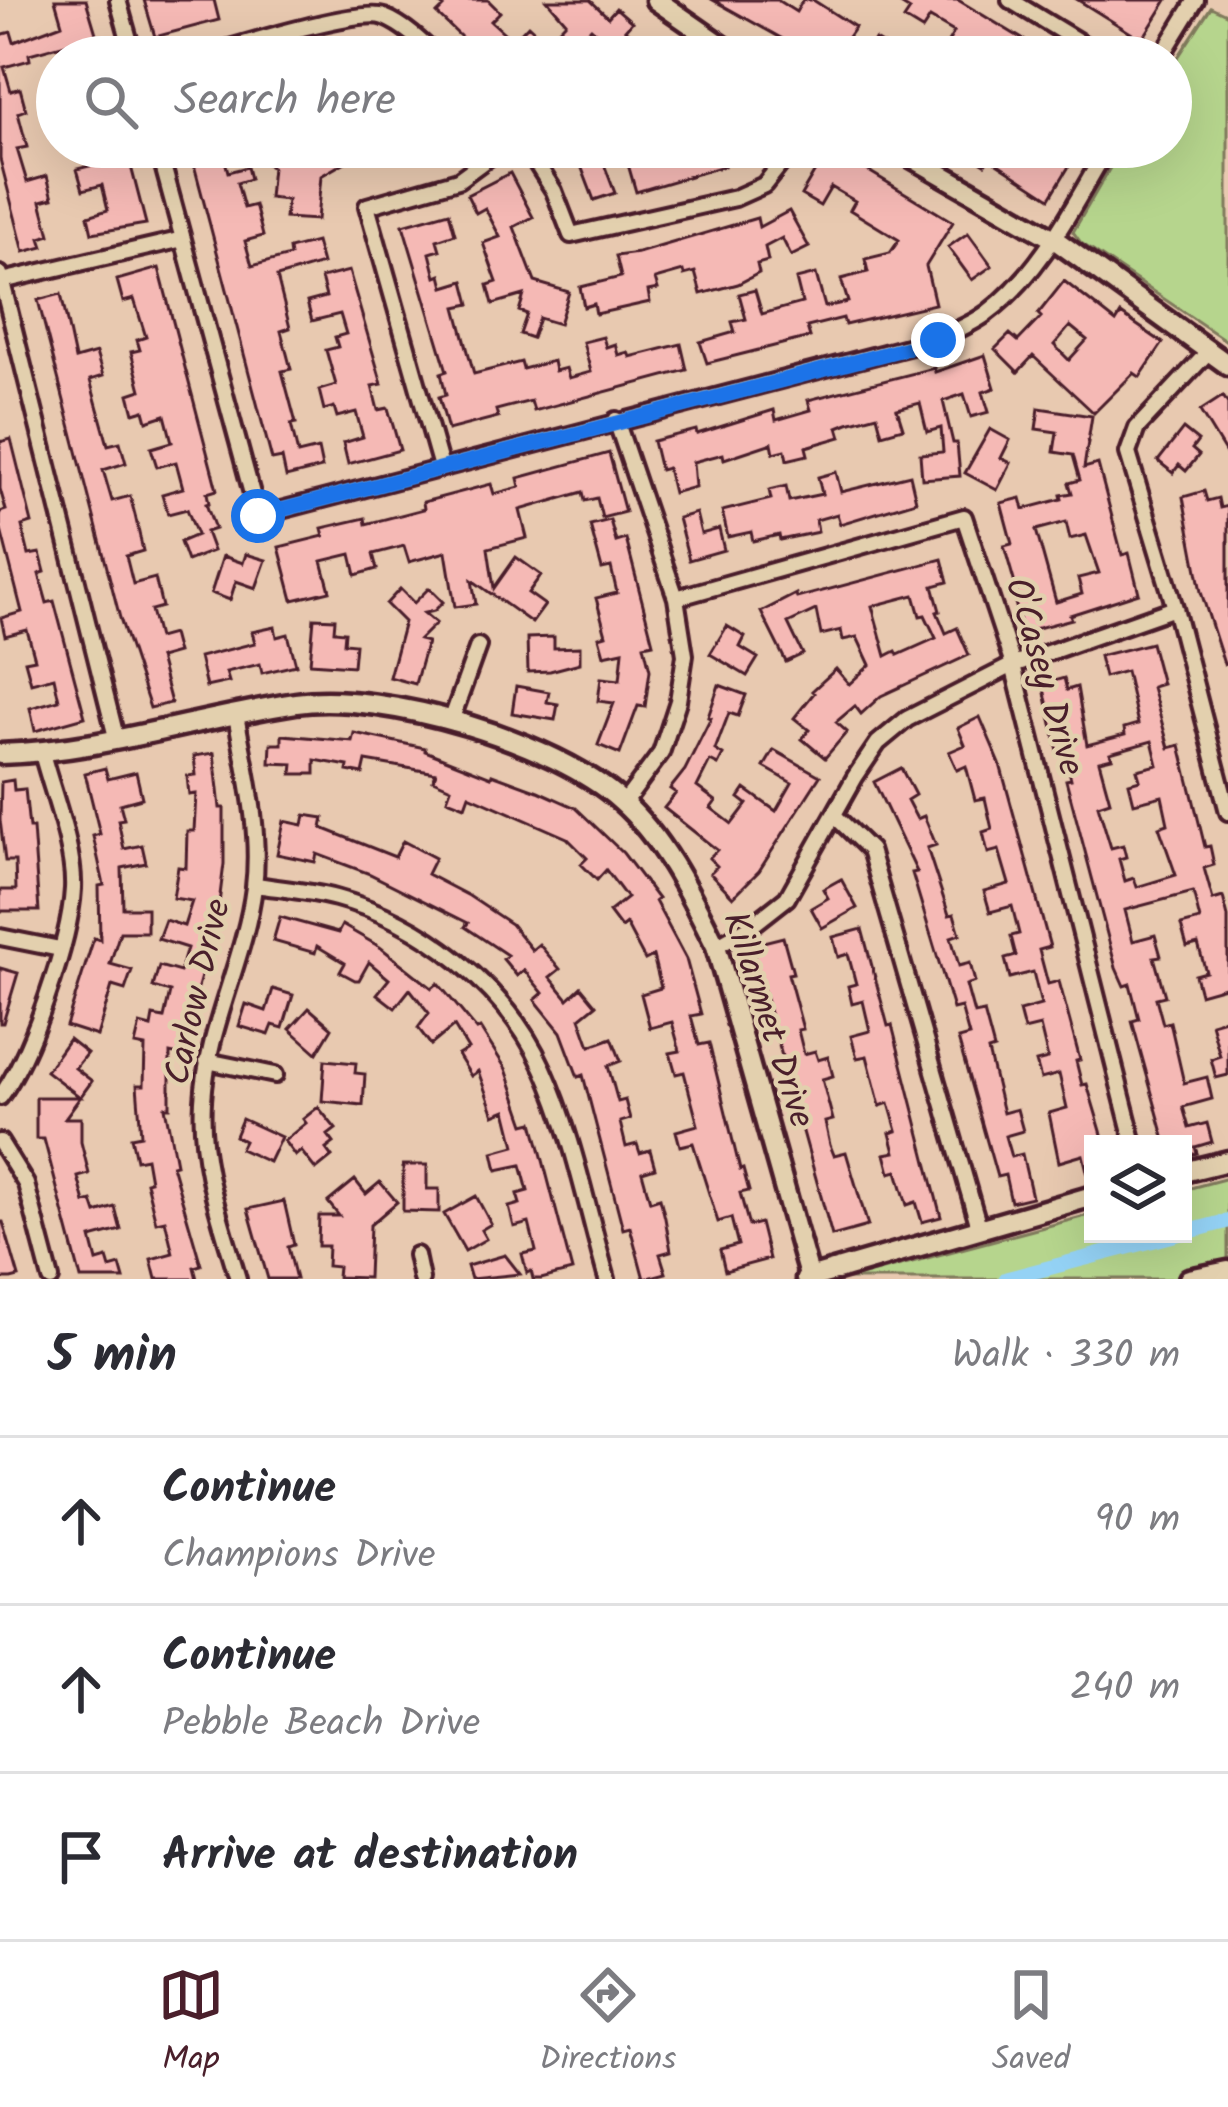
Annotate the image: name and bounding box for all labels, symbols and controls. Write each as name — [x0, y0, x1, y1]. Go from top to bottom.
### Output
search box — [36, 36, 1192, 168]
text: Search here — [174, 66, 396, 138]
icon: search — [78, 69, 144, 135]
route end — [911, 313, 965, 367]
route start — [231, 489, 285, 543]
street label: O'Casey Drive — [988, 571, 1098, 783]
street label: Carlow Drive — [150, 893, 248, 1091]
street label: Killarmet Drive — [705, 904, 829, 1136]
map controls — [1084, 1135, 1192, 1243]
button: layers — [1084, 1135, 1192, 1243]
text: 5 min — [48, 1317, 177, 1398]
text: Walk · 330 m — [952, 1326, 1180, 1388]
text: Continue — [162, 1454, 336, 1526]
icon: ahead — [48, 1488, 114, 1554]
text: 90 m — [1095, 1490, 1180, 1552]
text: Champions Drive — [162, 1526, 436, 1588]
text: Continue — [162, 1622, 336, 1694]
icon: ahead — [48, 1656, 114, 1722]
text: 240 m — [1070, 1658, 1180, 1720]
text: Pebble Beach Drive — [162, 1694, 480, 1756]
text: Arrive at destination — [162, 1821, 578, 1893]
icon: arrive — [48, 1824, 114, 1890]
tab: Map — [158, 1962, 224, 2087]
tab: Directions — [539, 1962, 676, 2087]
tab: Saved — [992, 1962, 1070, 2087]

